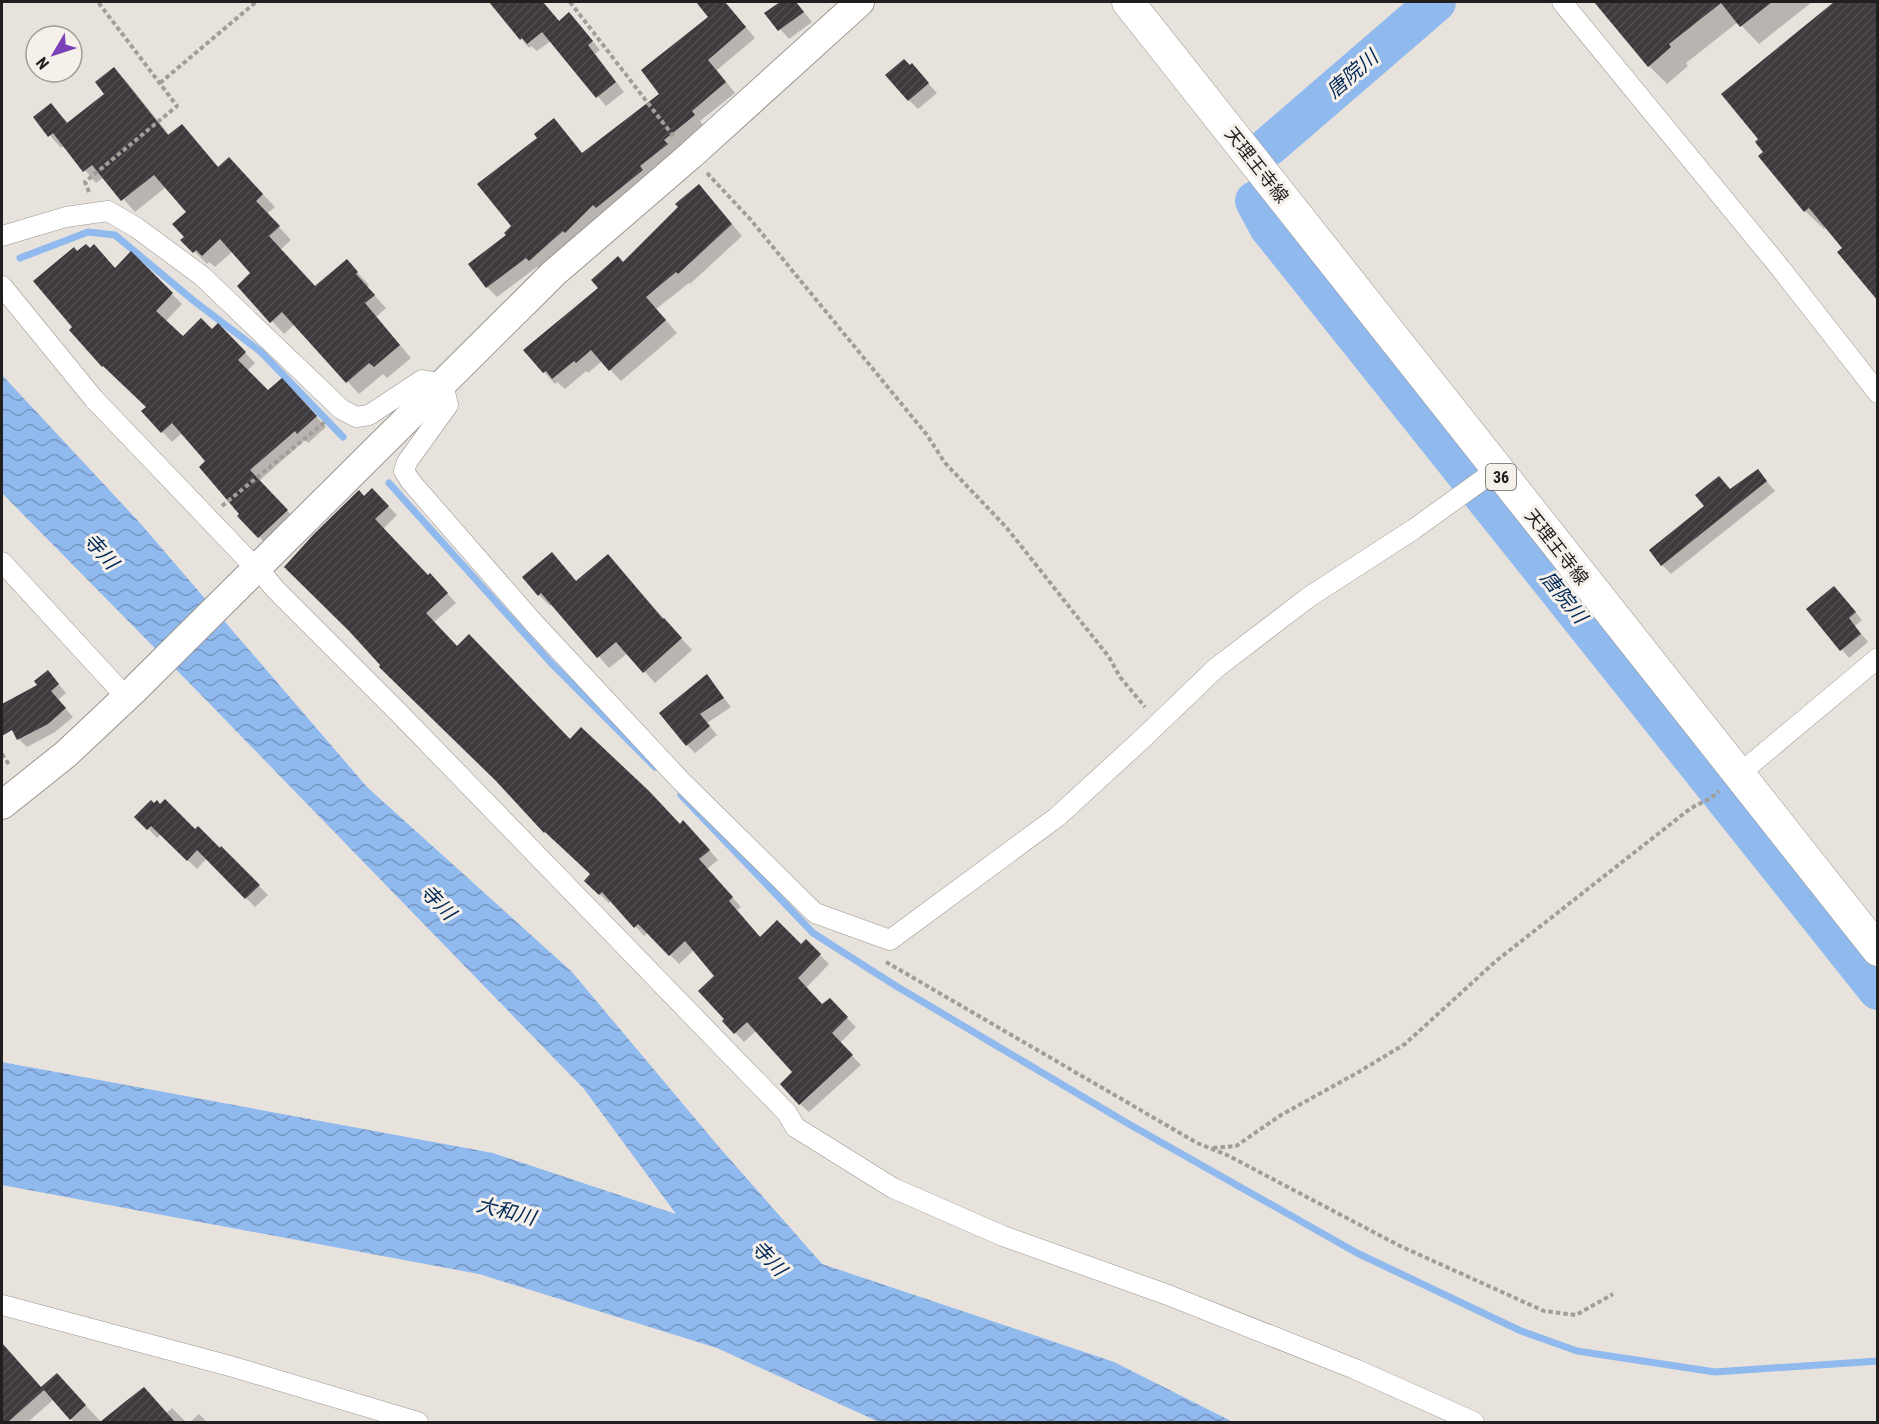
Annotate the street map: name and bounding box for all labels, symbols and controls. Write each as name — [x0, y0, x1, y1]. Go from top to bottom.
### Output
north arrow — [24, 24, 84, 84]
water label: 唐院川 — [1321, 44, 1384, 103]
text: N — [32, 53, 53, 73]
street label: 天理王寺線 — [1221, 123, 1293, 207]
road number: 36 — [1486, 464, 1516, 490]
street label: 天理王寺線 — [1521, 505, 1593, 589]
water label: 寺川 — [79, 528, 125, 575]
water label: 唐院川 — [1536, 566, 1593, 629]
water label: 寺川 — [415, 879, 462, 926]
water label: 大和川 — [474, 1192, 540, 1230]
water label: 寺川 — [747, 1235, 793, 1282]

